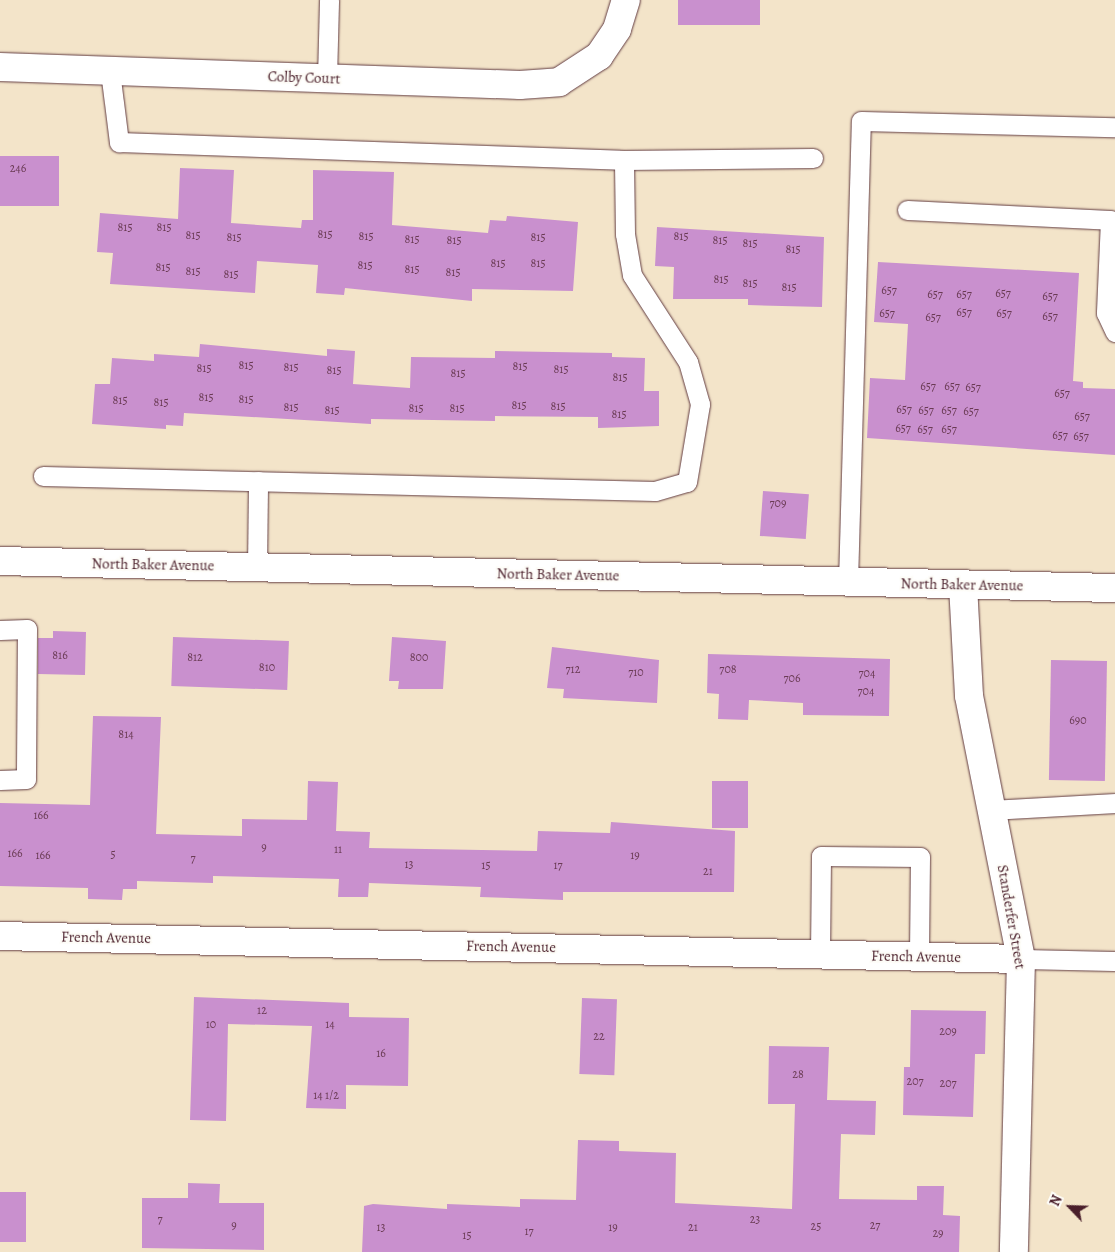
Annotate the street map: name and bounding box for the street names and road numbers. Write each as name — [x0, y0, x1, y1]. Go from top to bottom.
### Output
street label: Colby Court — [267, 68, 341, 88]
street label: North Baker Avenue — [91, 555, 215, 575]
street label: North Baker Avenue — [496, 565, 620, 585]
street label: North Baker Avenue — [900, 575, 1024, 595]
street label: Standerfer Street — [993, 863, 1029, 971]
street label: French Avenue — [61, 928, 151, 948]
street label: French Avenue — [466, 937, 556, 957]
street label: French Avenue — [871, 947, 961, 967]

